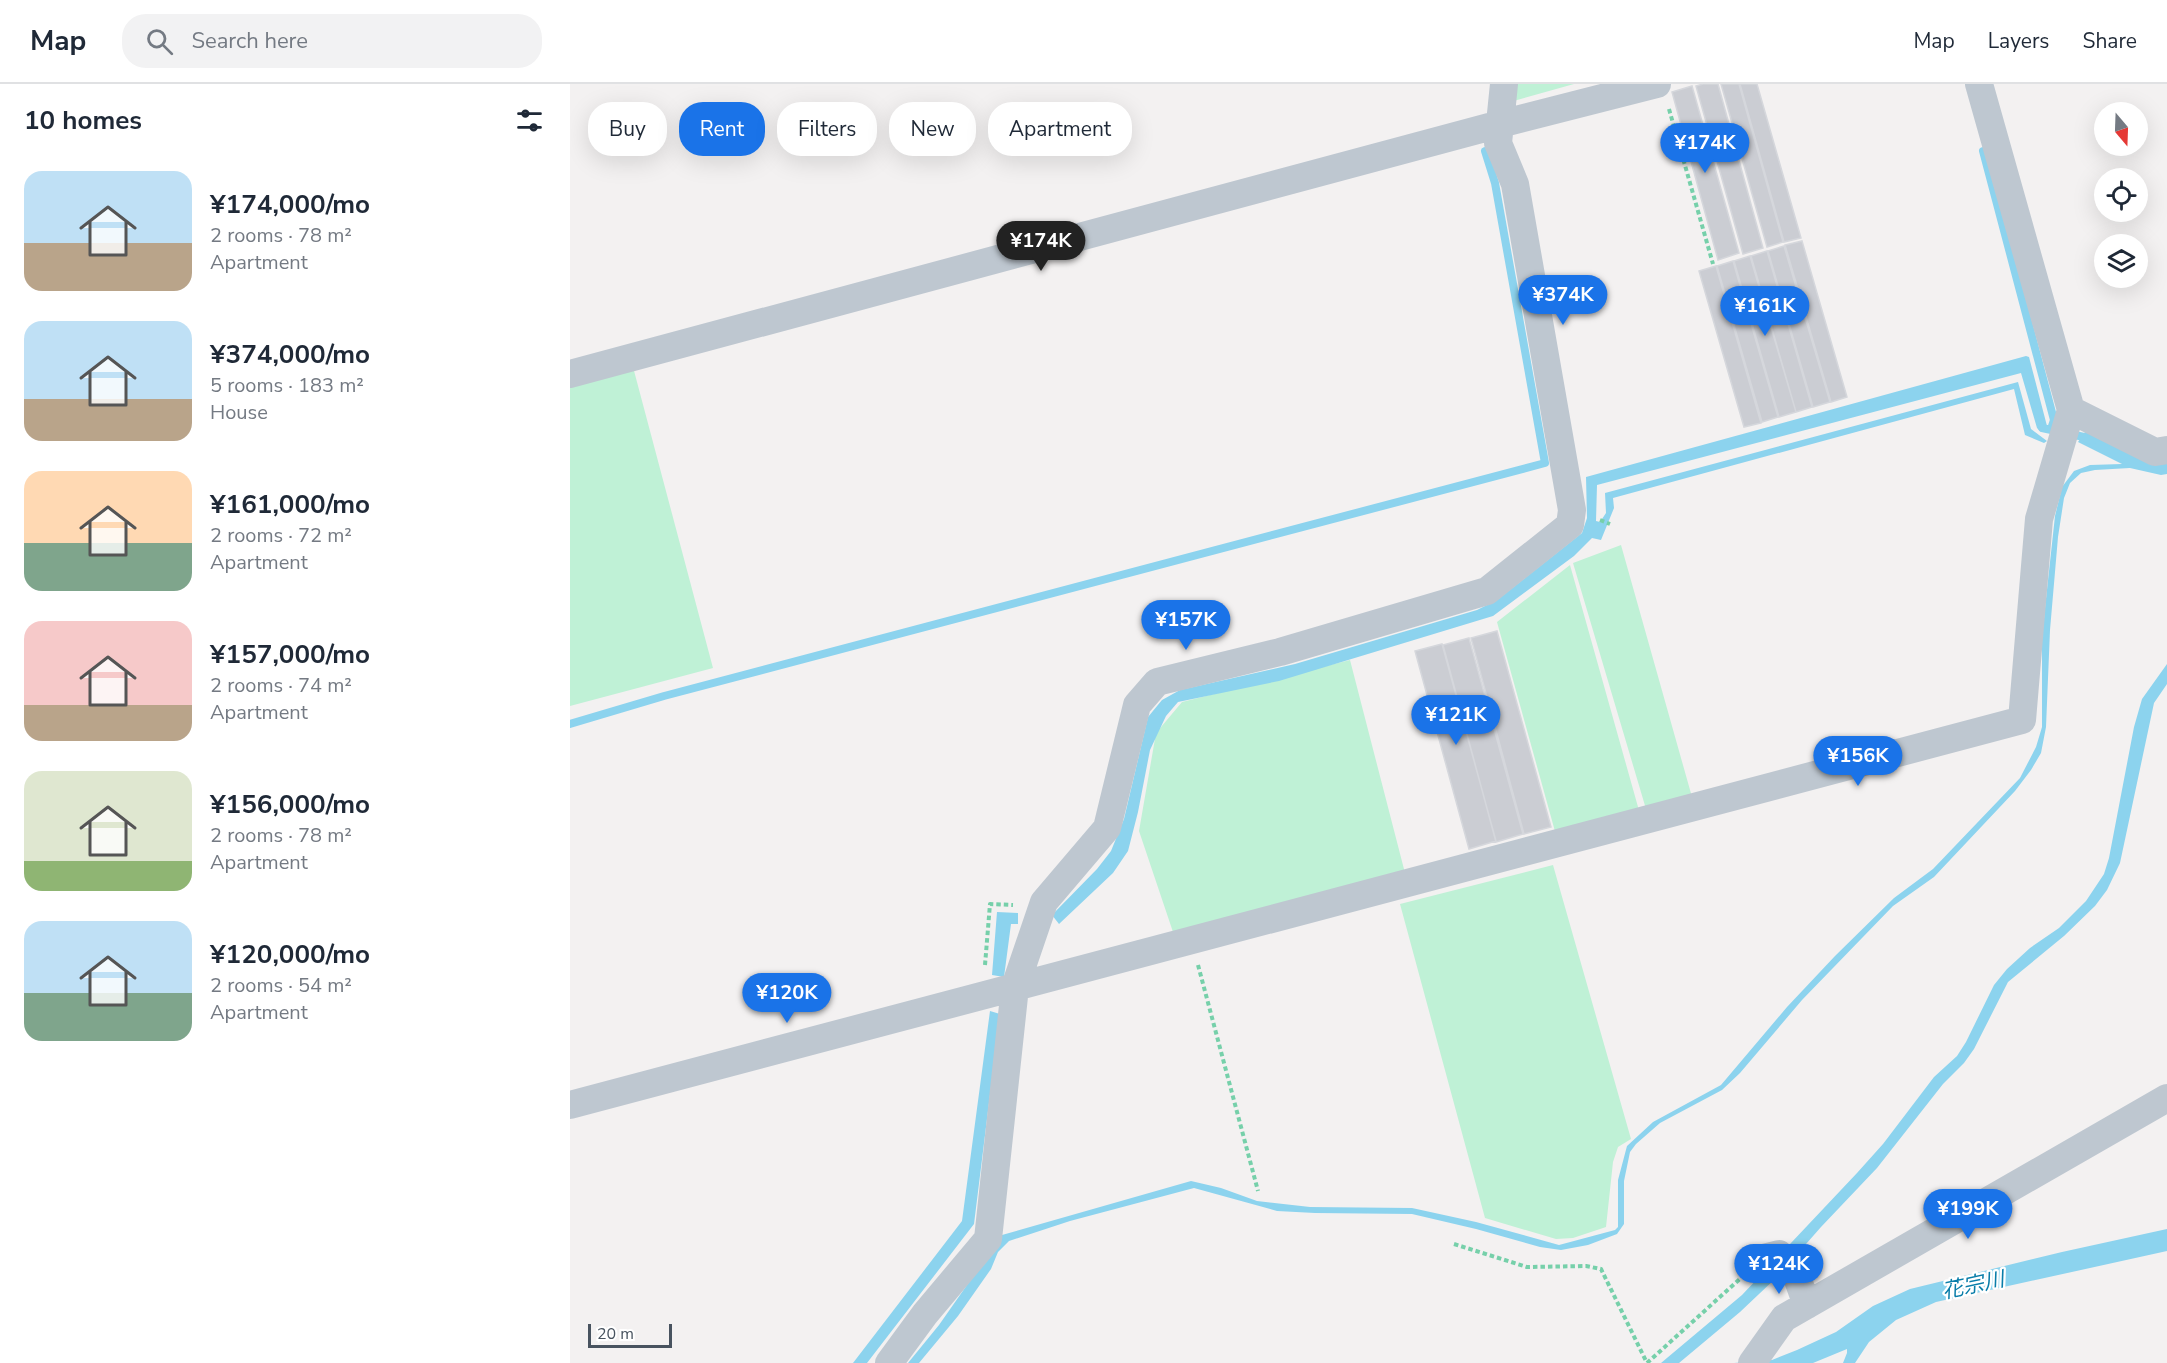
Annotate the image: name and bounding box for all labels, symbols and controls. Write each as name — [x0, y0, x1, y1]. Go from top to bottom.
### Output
search box — [122, 14, 542, 68]
text: Map — [30, 22, 86, 60]
icon: search — [143, 25, 176, 58]
text: Search here — [191, 26, 308, 56]
text: Map — [1913, 27, 1955, 55]
text: Layers — [1988, 27, 2049, 55]
text: Share — [2082, 27, 2137, 55]
chip: Buy — [588, 102, 667, 156]
chip: Rent — [679, 102, 765, 156]
chip: Filters — [777, 102, 877, 156]
chip: New — [889, 102, 976, 156]
chip: Apartment — [988, 102, 1132, 156]
north arrow — [2094, 102, 2148, 156]
map controls — [2094, 102, 2148, 288]
text: 10 homes — [24, 103, 142, 138]
icon: filters — [513, 104, 546, 137]
pin: ¥174K — [1663, 123, 1747, 174]
text: ¥174K — [1674, 129, 1736, 156]
button: locate — [2094, 168, 2148, 222]
text: ¥174,000/mo — [210, 187, 370, 222]
icon: home — [72, 195, 144, 267]
pin: ¥174K — [999, 221, 1083, 272]
text: 2 rooms · 78 m² — [210, 222, 352, 249]
text: ¥174K — [1010, 227, 1072, 254]
button: layers — [2094, 234, 2148, 288]
text: Apartment — [210, 249, 308, 276]
pin: ¥374K — [1521, 275, 1605, 326]
text: ¥374K — [1532, 281, 1594, 308]
pin: ¥161K — [1723, 286, 1807, 337]
text: ¥161K — [1734, 292, 1796, 319]
text: ¥374,000/mo — [210, 337, 370, 372]
icon: home — [72, 345, 144, 417]
text: 5 rooms · 183 m² — [210, 372, 364, 399]
text: House — [210, 399, 268, 426]
text: ¥161,000/mo — [210, 487, 370, 522]
icon: home — [72, 495, 144, 567]
text: 2 rooms · 72 m² — [210, 522, 352, 549]
text: Apartment — [210, 549, 308, 576]
pin: ¥157K — [1144, 600, 1228, 651]
text: ¥157K — [1155, 606, 1217, 633]
text: ¥157,000/mo — [210, 637, 370, 672]
icon: home — [72, 645, 144, 717]
text: 2 rooms · 74 m² — [210, 672, 352, 699]
pin: ¥121K — [1414, 695, 1498, 746]
text: Apartment — [210, 699, 308, 726]
text: ¥121K — [1425, 701, 1487, 728]
pin: ¥156K — [1816, 736, 1900, 787]
text: ¥156K — [1827, 742, 1889, 769]
text: ¥156,000/mo — [210, 787, 370, 822]
icon: home — [72, 795, 144, 867]
text: 2 rooms · 78 m² — [210, 822, 352, 849]
text: Apartment — [210, 849, 308, 876]
text: ¥120,000/mo — [210, 937, 370, 972]
icon: home — [72, 945, 144, 1017]
text: 2 rooms · 54 m² — [210, 972, 352, 999]
pin: ¥120K — [745, 973, 829, 1024]
text: ¥120K — [756, 979, 818, 1006]
text: Apartment — [210, 999, 308, 1026]
pin: ¥199K — [1926, 1189, 2010, 1240]
text: ¥199K — [1937, 1195, 1999, 1222]
pin: ¥124K — [1737, 1244, 1821, 1295]
text: ¥124K — [1748, 1250, 1810, 1277]
water label: 花宗川 — [1939, 1264, 2009, 1305]
scale bar — [588, 1321, 672, 1348]
text: 20 m — [597, 1323, 634, 1345]

